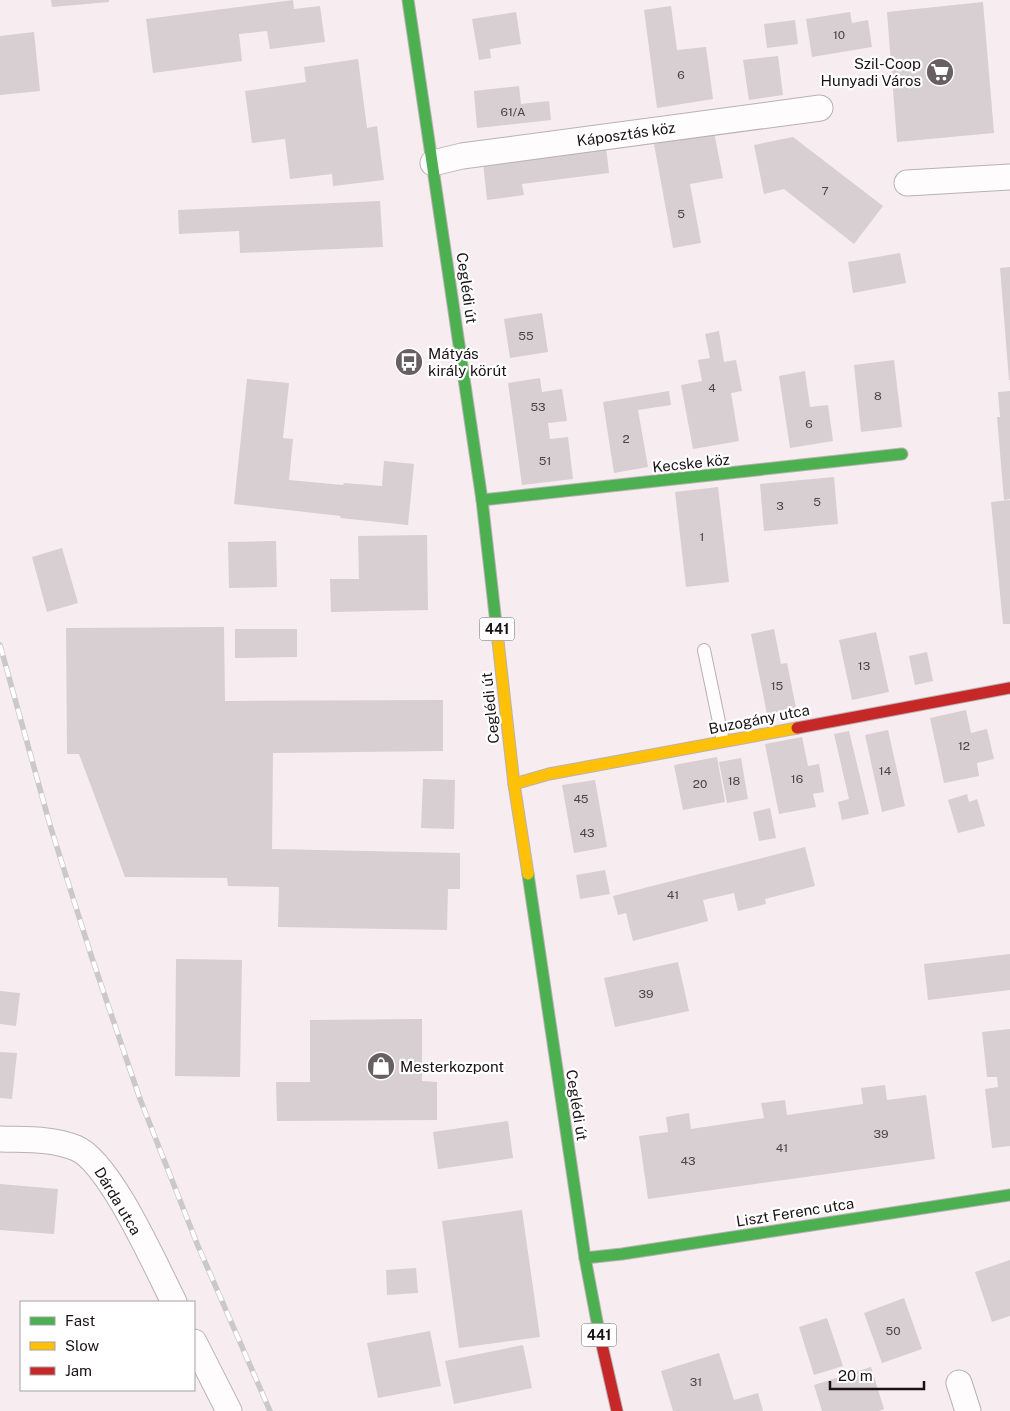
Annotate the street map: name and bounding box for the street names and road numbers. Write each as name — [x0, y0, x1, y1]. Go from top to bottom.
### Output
street label: Káposztás köz — [576, 119, 676, 149]
street label: Ceglédi út — [454, 251, 480, 325]
street label: Kecske köz — [651, 450, 731, 476]
road number: 441 — [480, 618, 514, 640]
street label: Ceglédi út — [478, 671, 502, 745]
street label: Buzogány utca — [707, 701, 811, 737]
street label: Ceglédi út — [563, 1068, 591, 1142]
street label: Dárda utca — [91, 1164, 145, 1238]
street label: Liszt Ferenc utca — [735, 1194, 855, 1230]
road number: 441 — [582, 1324, 616, 1346]

